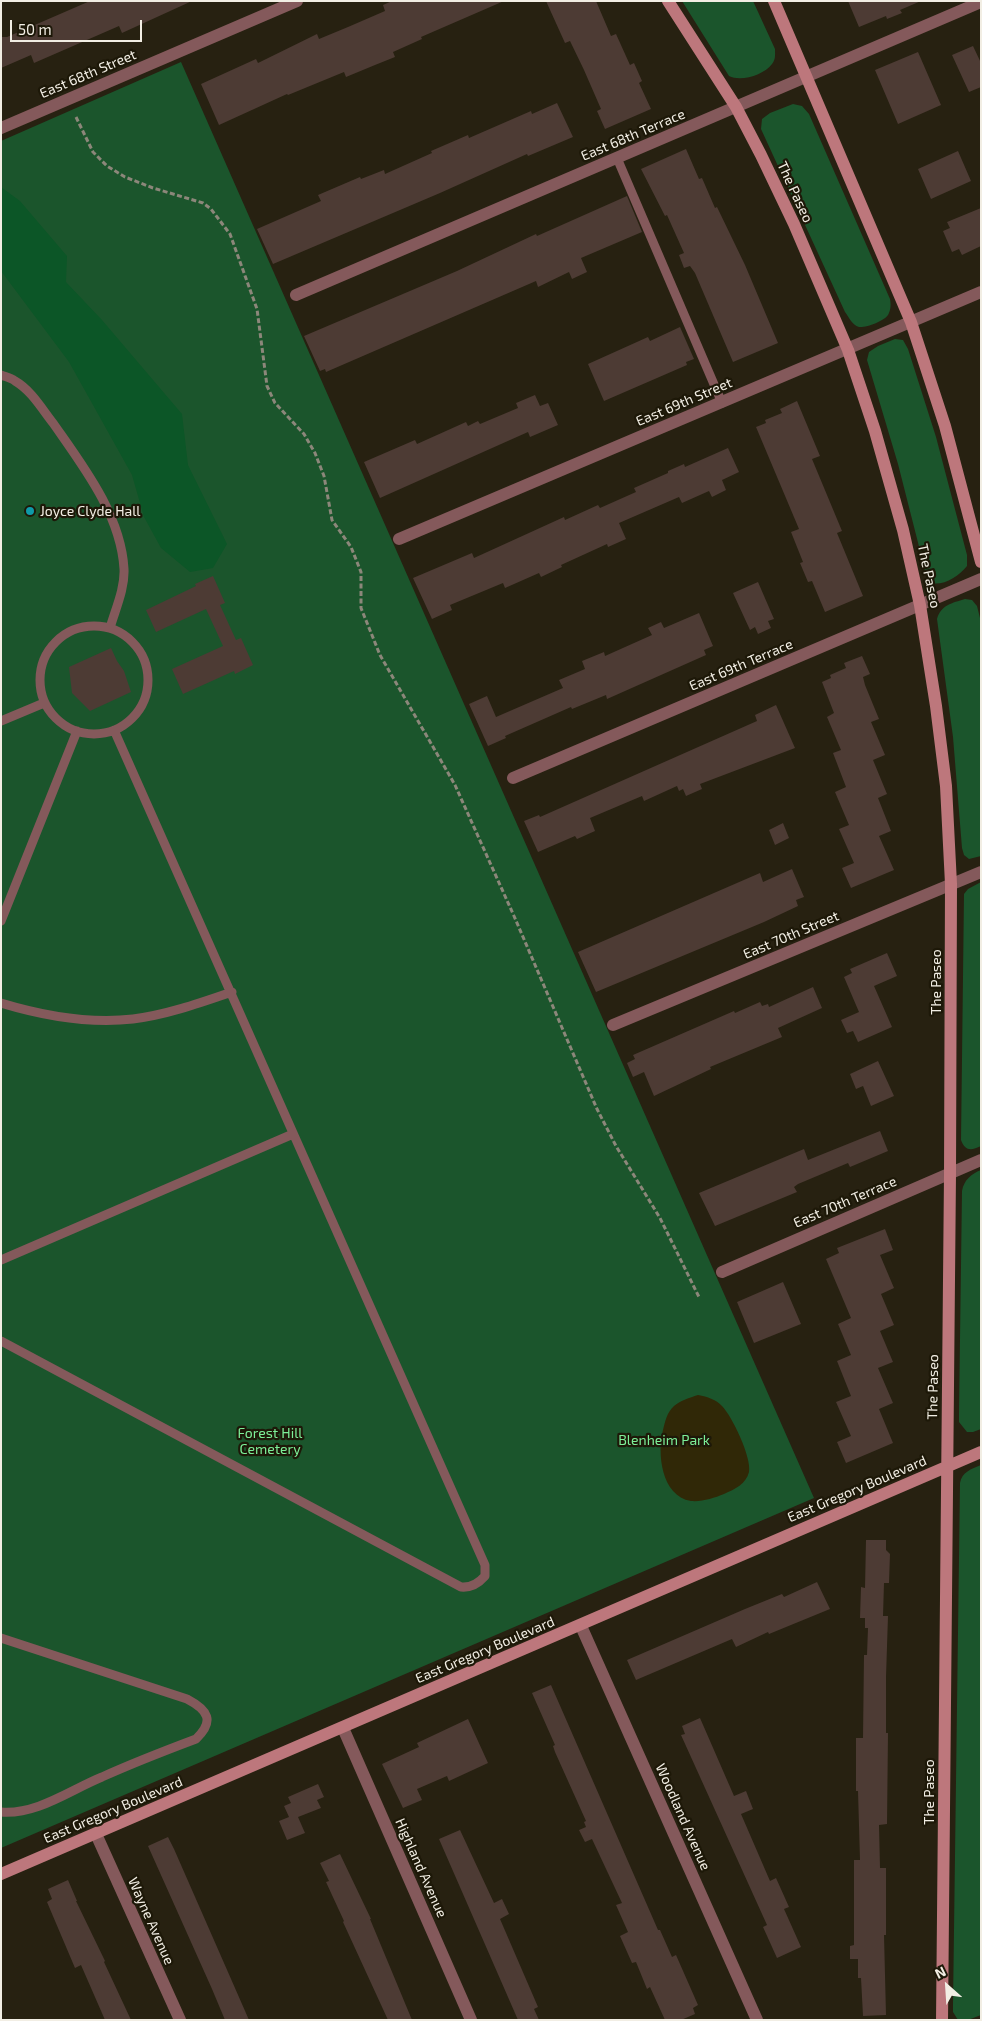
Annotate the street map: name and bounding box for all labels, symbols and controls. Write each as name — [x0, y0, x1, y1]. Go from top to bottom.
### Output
scale bar — [12, 10, 145, 42]
text: 50 m — [18, 20, 52, 38]
street label: East 68th Street — [37, 46, 139, 102]
street label: East 68th Terrace — [578, 105, 688, 165]
street label: The Paseo — [774, 159, 816, 225]
street label: East 69th Street — [633, 374, 735, 430]
place label: Joyce Clyde Hall — [40, 503, 141, 519]
marker: Joyce Clyde Hall — [24, 505, 36, 517]
street label: The Paseo — [914, 542, 944, 610]
street label: East 69th Terrace — [687, 636, 795, 694]
street label: East 70th Street — [741, 907, 841, 963]
street label: The Paseo — [928, 949, 944, 1015]
street label: East 70th Terrace — [791, 1173, 899, 1231]
street label: The Paseo — [924, 1354, 942, 1420]
park label: Forest Hill Cemetery — [238, 1425, 302, 1458]
park label: Blenheim Park — [618, 1432, 710, 1448]
street label: East Gregory Boulevard — [785, 1452, 929, 1526]
street label: East Gregory Boulevard — [413, 1613, 557, 1687]
street label: The Paseo — [921, 1759, 937, 1825]
street label: Woodland Avenue — [652, 1761, 714, 1873]
street label: East Gregory Boulevard — [41, 1773, 185, 1847]
street label: Highland Avenue — [392, 1816, 450, 1920]
street label: Wayne Avenue — [124, 1875, 178, 1967]
north arrow — [922, 1961, 972, 2011]
text: N — [932, 1962, 948, 1982]

